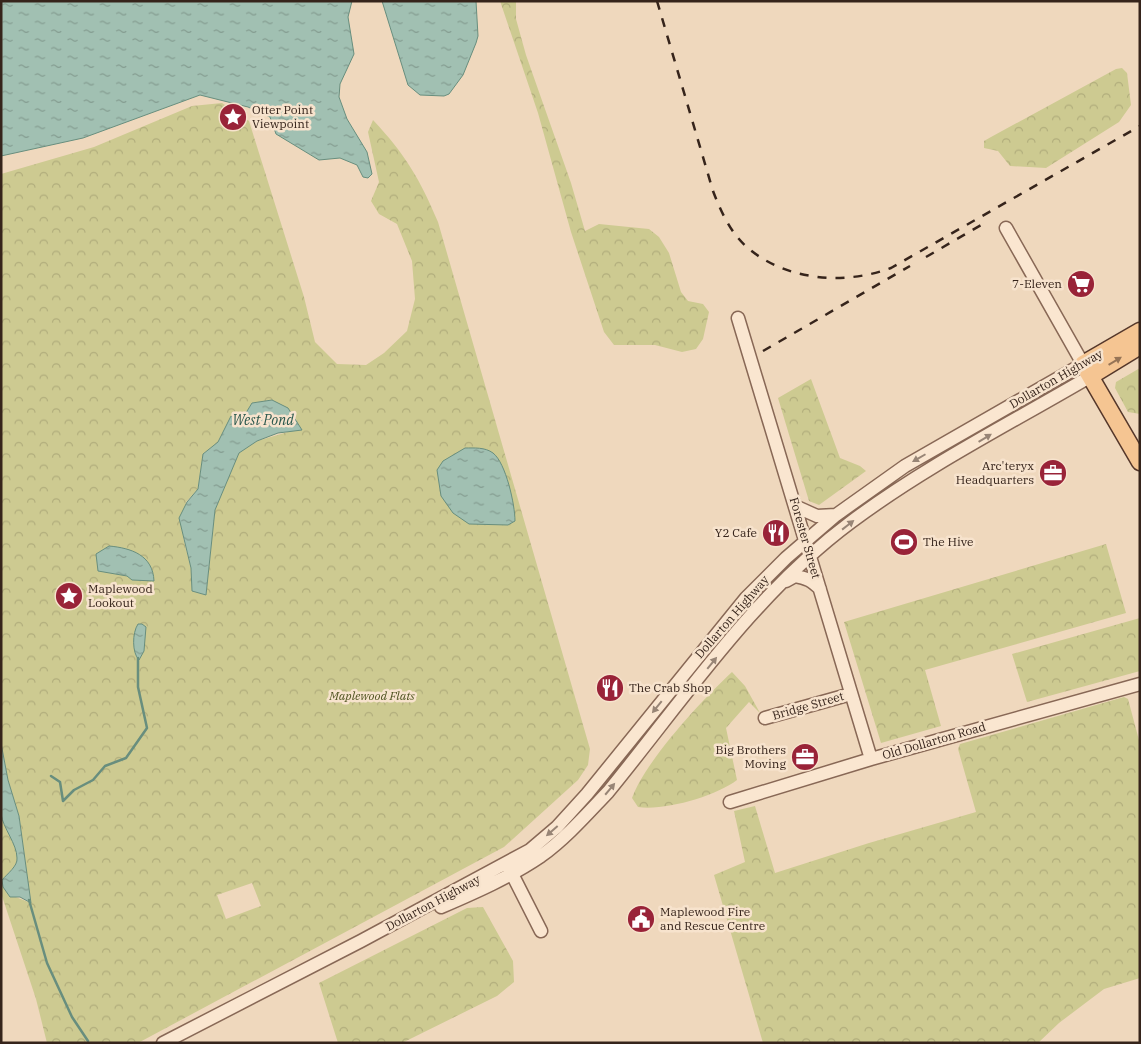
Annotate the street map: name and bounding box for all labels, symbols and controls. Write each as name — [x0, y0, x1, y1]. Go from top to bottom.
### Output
place icon: Otter Point Viewpoint — [218, 102, 248, 132]
place label: Otter Point Viewpoint — [252, 102, 313, 131]
supermarket icon: 7-Eleven — [1066, 269, 1096, 299]
place label: 7-Eleven — [1012, 276, 1062, 291]
street label: Dollarton Highway — [1006, 346, 1106, 411]
one-way arrow — [1109, 357, 1122, 366]
water label: West Pond — [232, 411, 294, 429]
one-way arrow — [978, 434, 993, 442]
one-way arrow — [913, 453, 926, 462]
place label: Arc'teryx Headquarters — [956, 458, 1034, 487]
office icon: Arc'teryx Headquarters — [1038, 458, 1068, 488]
street label: Forester Street — [787, 496, 824, 580]
restaurant icon: Y2 Cafe — [761, 518, 791, 548]
one-way arrow — [841, 519, 854, 530]
place label: Y2 Cafe — [715, 525, 757, 540]
sports icon: The Hive — [889, 527, 919, 557]
place label: The Hive — [923, 534, 973, 549]
street label: Dollarton Highway — [691, 572, 772, 661]
place icon: Maplewood Lookout — [54, 581, 84, 611]
place label: Maplewood Lookout — [88, 581, 153, 610]
one-way arrow — [706, 657, 717, 670]
restaurant icon: The Crab Shop — [595, 673, 625, 703]
place label: The Crab Shop — [629, 680, 712, 695]
park label: Maplewood Flats — [328, 688, 415, 703]
street label: Bridge Street — [770, 688, 845, 723]
one-way arrow — [652, 700, 663, 713]
street label: Old Dollarton Road — [880, 719, 987, 762]
place label: Big Brothers Moving — [715, 742, 786, 771]
office icon: Big Brothers Moving — [790, 742, 820, 772]
one-way arrow — [604, 783, 615, 796]
one-way arrow — [547, 825, 559, 837]
street label: Dollarton Highway — [383, 871, 483, 934]
public building icon: Maplewood Fire and Rescue Centre — [626, 904, 656, 934]
place label: Maplewood Fire and Rescue Centre — [660, 904, 765, 933]

